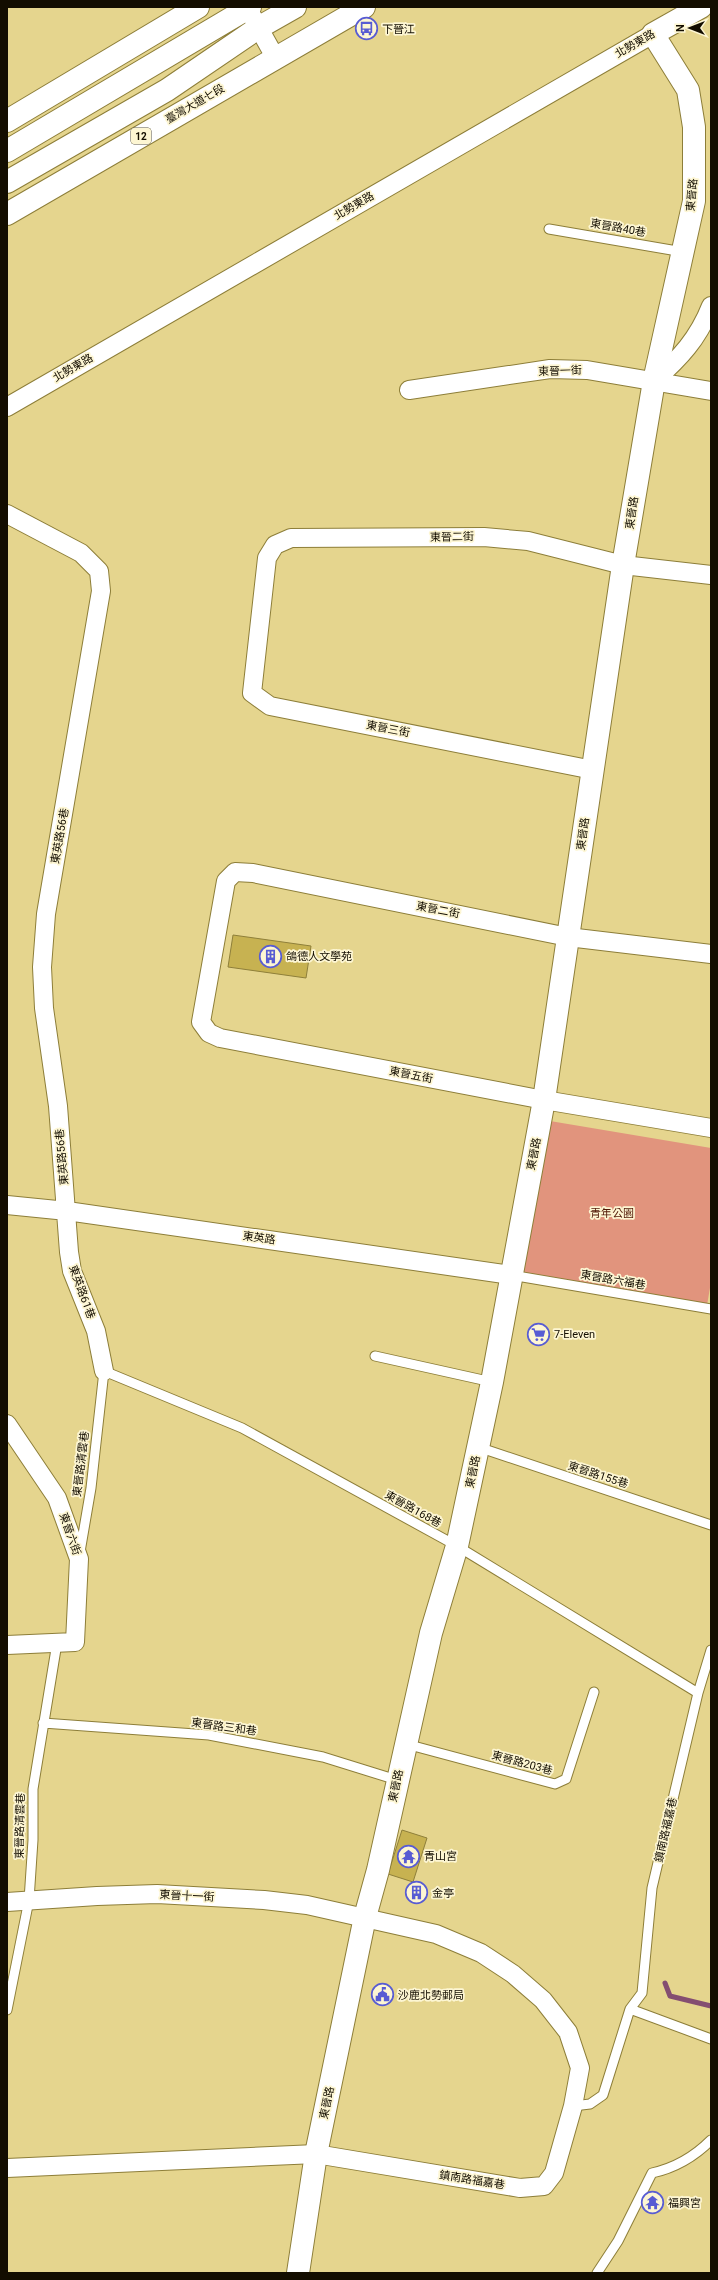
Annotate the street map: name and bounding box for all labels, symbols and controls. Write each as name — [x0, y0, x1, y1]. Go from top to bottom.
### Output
north arrow — [670, 8, 710, 48]
bus stop icon: 下晉江 — [353, 16, 379, 42]
place label: 下晉江 — [382, 23, 415, 36]
text: N — [674, 24, 687, 32]
street label: 北勢東路 — [613, 27, 657, 61]
street label: 臺灣大道七段 — [163, 82, 227, 126]
road number: 12 — [131, 128, 151, 144]
street label: 東晉路 — [684, 178, 700, 212]
street label: 北勢東路 — [332, 189, 376, 223]
street label: 東晉路40巷 — [589, 217, 647, 239]
street label: 北勢東路 — [51, 351, 95, 385]
street label: 東晉一街 — [538, 364, 582, 378]
street label: 東晉路 — [623, 496, 641, 530]
street label: 東晉二街 — [430, 530, 474, 544]
street label: 東晉三街 — [365, 718, 411, 740]
street label: 東英路56巷 — [49, 807, 71, 865]
street label: 東晉路 — [574, 817, 592, 851]
street label: 東晉二街 — [415, 899, 461, 921]
building icon: 鴿德人文學苑 — [257, 943, 283, 969]
place label: 鴿德人文學苑 — [286, 950, 352, 963]
street label: 東晉五街 — [388, 1064, 434, 1086]
street label: 東英路56巷 — [53, 1128, 71, 1186]
street label: 東晉路 — [524, 1137, 544, 1171]
park label: 青年公園 — [590, 1207, 634, 1220]
street label: 東英路 — [242, 1229, 276, 1247]
street label: 東英路61巷 — [66, 1263, 98, 1321]
street label: 東晉路六福巷 — [579, 1268, 647, 1292]
supermarket icon: 7-Eleven — [526, 1321, 552, 1347]
place label: 7-Eleven — [554, 1328, 595, 1341]
street label: 東晉路清雲巷 — [71, 1430, 91, 1498]
street label: 東晉路 — [463, 1455, 483, 1489]
street label: 東晉路155巷 — [566, 1459, 630, 1491]
street label: 東晉路168巷 — [382, 1488, 444, 1530]
street label: 東晉六街 — [57, 1511, 83, 1557]
street label: 東晉路三和巷 — [190, 1716, 258, 1738]
street label: 東晉路203巷 — [490, 1749, 554, 1777]
street label: 東晉路 — [386, 1769, 406, 1803]
street label: 東晉路清雲巷 — [13, 1793, 27, 1859]
street label: 鎮南路福嘉巷 — [652, 1796, 680, 1864]
temple icon: 青山宮 — [395, 1843, 421, 1869]
place label: 青山宮 — [424, 1850, 457, 1863]
building icon: 金亭 — [403, 1880, 429, 1906]
place label: 金亭 — [432, 1887, 454, 1900]
street label: 東晉十一街 — [159, 1888, 215, 1904]
public building icon: 沙鹿北勢郵局 — [370, 1982, 396, 2008]
place label: 沙鹿北勢郵局 — [398, 1989, 464, 2002]
street label: 東晉路 — [317, 2086, 337, 2120]
street label: 鎮南路福嘉巷 — [438, 2168, 506, 2192]
temple icon: 福興宮 — [640, 2190, 666, 2216]
place label: 福興宮 — [668, 2197, 701, 2210]

